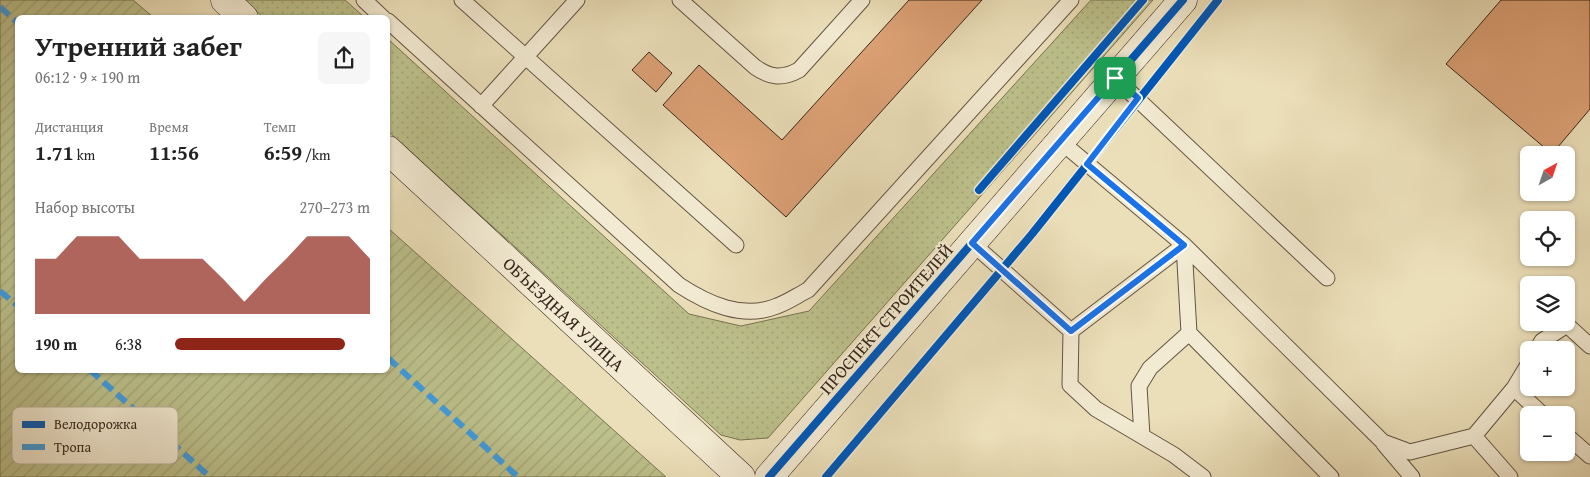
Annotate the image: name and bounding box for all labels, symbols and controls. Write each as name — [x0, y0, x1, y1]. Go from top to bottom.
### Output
text: Утренний забег — [35, 25, 242, 66]
button: share — [318, 32, 370, 84]
pin — [1094, 57, 1136, 99]
icon: arrive — [1101, 64, 1129, 92]
text: 06:12 · 9 × 190 m — [35, 65, 140, 89]
text: Дистанция — [35, 117, 103, 137]
text: Время — [149, 117, 188, 137]
text: Темп — [264, 117, 296, 137]
text: 1.71 — [35, 137, 74, 168]
text: 11:56 — [149, 137, 199, 168]
text: 6:59 — [264, 137, 302, 168]
text: km — [74, 145, 95, 165]
text: /km — [302, 145, 330, 165]
north arrow — [1520, 146, 1575, 201]
map controls — [1520, 146, 1575, 461]
text: Набор высоты — [35, 195, 135, 219]
text: 270–273 m — [300, 195, 370, 219]
button: locate — [1520, 211, 1575, 266]
street label: ПРОСПЕКТ СТРОИТЕЛЕЙ — [813, 238, 959, 400]
street label: ОБЪЕЗДНАЯ УЛИЦА — [497, 250, 631, 378]
button: layers — [1520, 276, 1575, 331]
text: 190 m — [35, 332, 77, 356]
text: 6:38 — [115, 332, 142, 356]
button: + — [1520, 341, 1575, 396]
button: − — [1520, 406, 1575, 461]
legend — [12, 407, 178, 464]
text: Велодорожка — [54, 414, 137, 434]
text: Тропа — [54, 437, 91, 457]

